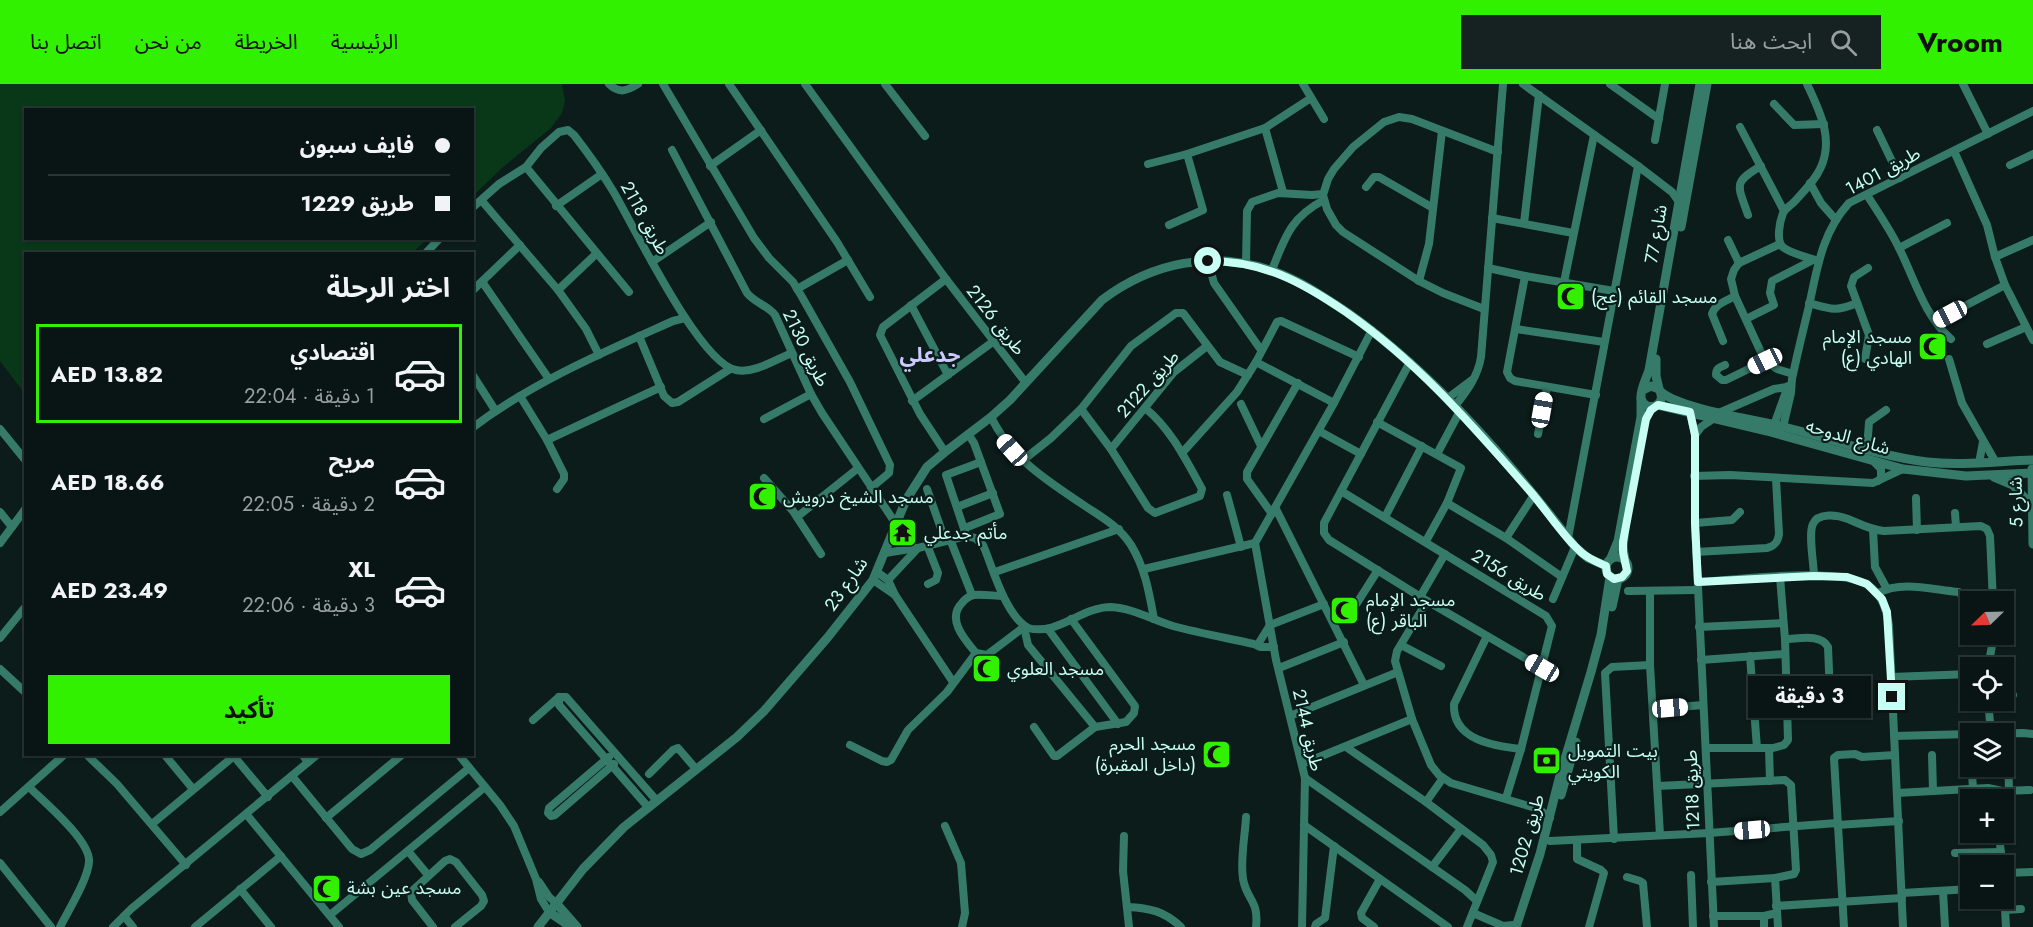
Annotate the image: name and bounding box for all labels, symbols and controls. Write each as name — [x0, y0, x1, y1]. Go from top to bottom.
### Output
search box — [1461, 15, 1881, 69]
text: Vroom — [1917, 22, 2003, 63]
text: ابحث هنا — [1730, 25, 1812, 57]
icon: search — [1827, 26, 1860, 59]
text: اتصل بنا — [30, 27, 102, 57]
text: من نحن — [135, 27, 202, 57]
text: الخريطة — [235, 27, 298, 57]
text: الرئيسية — [331, 27, 398, 57]
text: فايف سبون — [300, 129, 414, 161]
street label: طريق 1401 — [1841, 140, 1925, 202]
street label: طريق 2118 — [614, 177, 676, 259]
text: طريق 1229 — [300, 187, 414, 219]
street label: شارع 77 — [1638, 202, 1675, 266]
route start — [1194, 247, 1221, 274]
text: اختر الرحلة — [327, 268, 450, 307]
street label: طريق 2126 — [960, 279, 1032, 361]
mosque icon: مسجد القائم (عج) — [1554, 281, 1586, 313]
place label: مسجد القائم (عج) — [1591, 284, 1718, 310]
car — [1930, 298, 1970, 330]
street label: طريق 2130 — [776, 305, 836, 391]
place label: مسجد الإمام الهادي (ع) — [1823, 324, 1912, 372]
mosque icon: مسجد الإمام الهادي (ع) — [1917, 331, 1949, 363]
text: اقتصادي — [290, 336, 375, 368]
district label: جدعلي — [900, 340, 960, 372]
street label: طريق 2122 — [1111, 344, 1185, 424]
car — [1745, 345, 1785, 377]
icon: car — [393, 347, 447, 401]
text: AED 13.82 — [51, 358, 163, 390]
text: 1 دقيقة · 22:04 — [244, 382, 375, 411]
car — [1530, 391, 1554, 429]
street label: شارع الدوحه — [1803, 413, 1893, 462]
car — [993, 431, 1031, 469]
text: مريح — [329, 444, 375, 476]
icon: car — [393, 455, 447, 509]
text: AED 18.66 — [51, 466, 164, 498]
street label: شارع 5 — [2003, 476, 2030, 528]
mosque icon: مسجد الشيخ درويش — [746, 481, 778, 513]
place label: مسجد الشيخ درويش — [783, 484, 934, 510]
text: 2 دقيقة · 22:05 — [242, 490, 375, 519]
temple icon: مأتم جدعلي — [887, 517, 919, 549]
place label: مأتم جدعلي — [924, 520, 1007, 546]
street label: طريق 2156 — [1467, 542, 1551, 608]
street label: شارع 23 — [818, 552, 875, 617]
text: XL — [348, 553, 375, 585]
icon: car — [393, 563, 447, 617]
text: AED 23.49 — [51, 574, 168, 606]
place label: مسجد الإمام الباقر (ع) — [1366, 587, 1455, 635]
text: 3 دقيقة · 22:06 — [242, 591, 375, 620]
north arrow — [1960, 591, 2014, 645]
map controls — [1960, 591, 2014, 909]
mosque icon: مسجد الإمام الباقر (ع) — [1329, 594, 1361, 626]
car — [1522, 651, 1562, 685]
mosque icon: مسجد العلوي — [970, 653, 1002, 685]
place label: مسجد العلوي — [1007, 656, 1104, 682]
button: locate — [1960, 657, 2014, 711]
button: تأكيد — [48, 675, 450, 744]
callout: 3 دقيقة — [1748, 676, 1871, 718]
text: 3 دقيقة — [1775, 682, 1844, 711]
route end — [1878, 683, 1905, 710]
street label: طريق 2144 — [1286, 686, 1330, 774]
car — [1651, 697, 1689, 719]
button: layers — [1960, 723, 2014, 777]
place label: مسجد الحرم (داخل المقبرة) — [1095, 731, 1196, 778]
mosque icon: مسجد الحرم (داخل المقبرة) — [1201, 738, 1233, 770]
place label: بيت التمويل الكويتي — [1568, 738, 1658, 785]
bank icon: بيت التمويل الكويتي — [1531, 745, 1563, 777]
street label: طريق 1218 — [1678, 749, 1706, 831]
button: + — [1960, 789, 2014, 843]
street label: طريق 1202 — [1503, 791, 1551, 879]
car — [1733, 819, 1771, 841]
button: − — [1960, 855, 2014, 909]
mosque icon: مسجد عين بشة — [310, 872, 342, 904]
place label: مسجد عين بشة — [347, 875, 461, 901]

